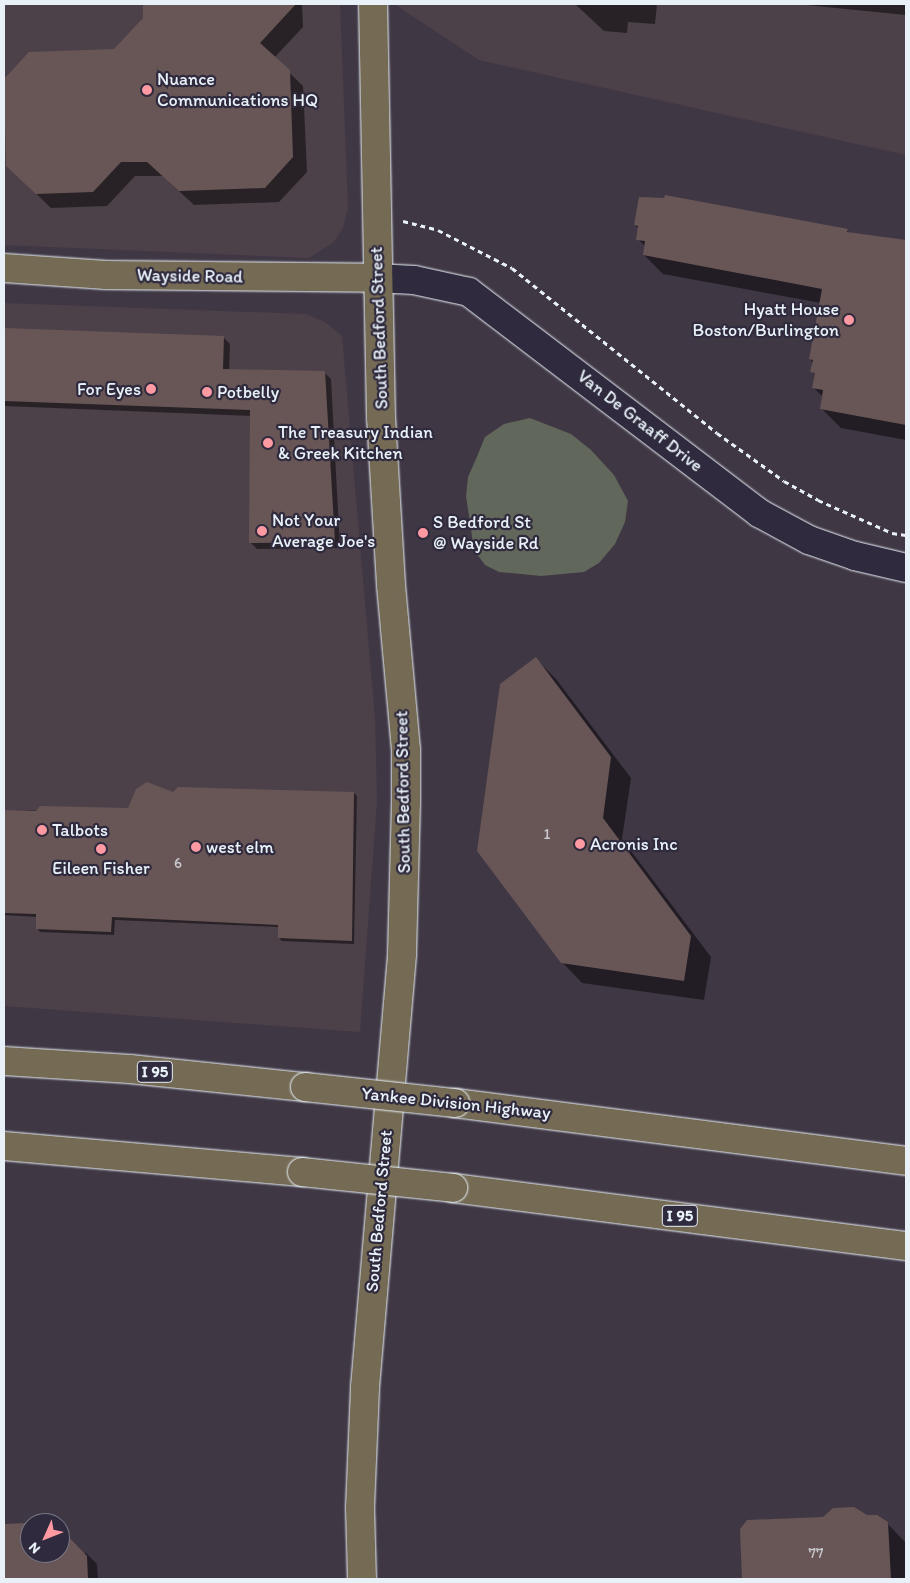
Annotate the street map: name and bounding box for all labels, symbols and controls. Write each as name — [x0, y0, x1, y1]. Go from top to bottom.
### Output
place label: Nuance Communications HQ — [157, 69, 318, 112]
marker: Nuance Communications HQ — [141, 84, 153, 96]
street label: South Bedford Street — [365, 246, 393, 410]
street label: Wayside Road — [137, 264, 243, 288]
place label: Hyatt House Boston/Burlington — [693, 299, 839, 342]
marker: Hyatt House Boston/Burlington — [843, 314, 855, 326]
street label: Van De Graaff Drive — [573, 365, 707, 477]
place label: For Eyes — [77, 378, 141, 400]
place label: Potbelly — [217, 381, 279, 403]
marker: For Eyes — [145, 383, 157, 395]
marker: Potbelly — [201, 386, 213, 398]
place label: The Treasury Indian & Greek Kitchen — [278, 422, 432, 464]
marker: The Treasury Indian & Greek Kitchen — [262, 437, 274, 449]
place label: Not Your Average Joe's — [272, 510, 375, 552]
place label: S Bedford St @ Wayside Rd — [433, 512, 539, 554]
marker: Not Your Average Joe's — [256, 525, 268, 537]
marker: S Bedford St @ Wayside Rd — [417, 527, 429, 539]
street label: South Bedford Street — [391, 710, 415, 874]
place label: Talbots — [52, 819, 108, 841]
marker: Talbots — [36, 824, 48, 836]
house number: 1 — [544, 826, 550, 844]
place label: Acronis Inc — [590, 833, 678, 855]
place label: west elm — [206, 836, 274, 858]
marker: Acronis Inc — [574, 838, 586, 850]
marker: west elm — [190, 841, 202, 853]
marker: Eileen Fisher — [95, 843, 107, 855]
house number: 6 — [174, 855, 182, 873]
place label: Eileen Fisher — [52, 857, 150, 879]
road number: I 95 — [136, 1058, 174, 1086]
street label: Yankee Division Highway — [361, 1082, 551, 1124]
street label: South Bedford Street — [361, 1128, 397, 1294]
road number: I 95 — [661, 1202, 699, 1230]
north arrow — [20, 1513, 70, 1563]
text: N — [25, 1539, 44, 1557]
house number: 77 — [809, 1545, 823, 1563]

